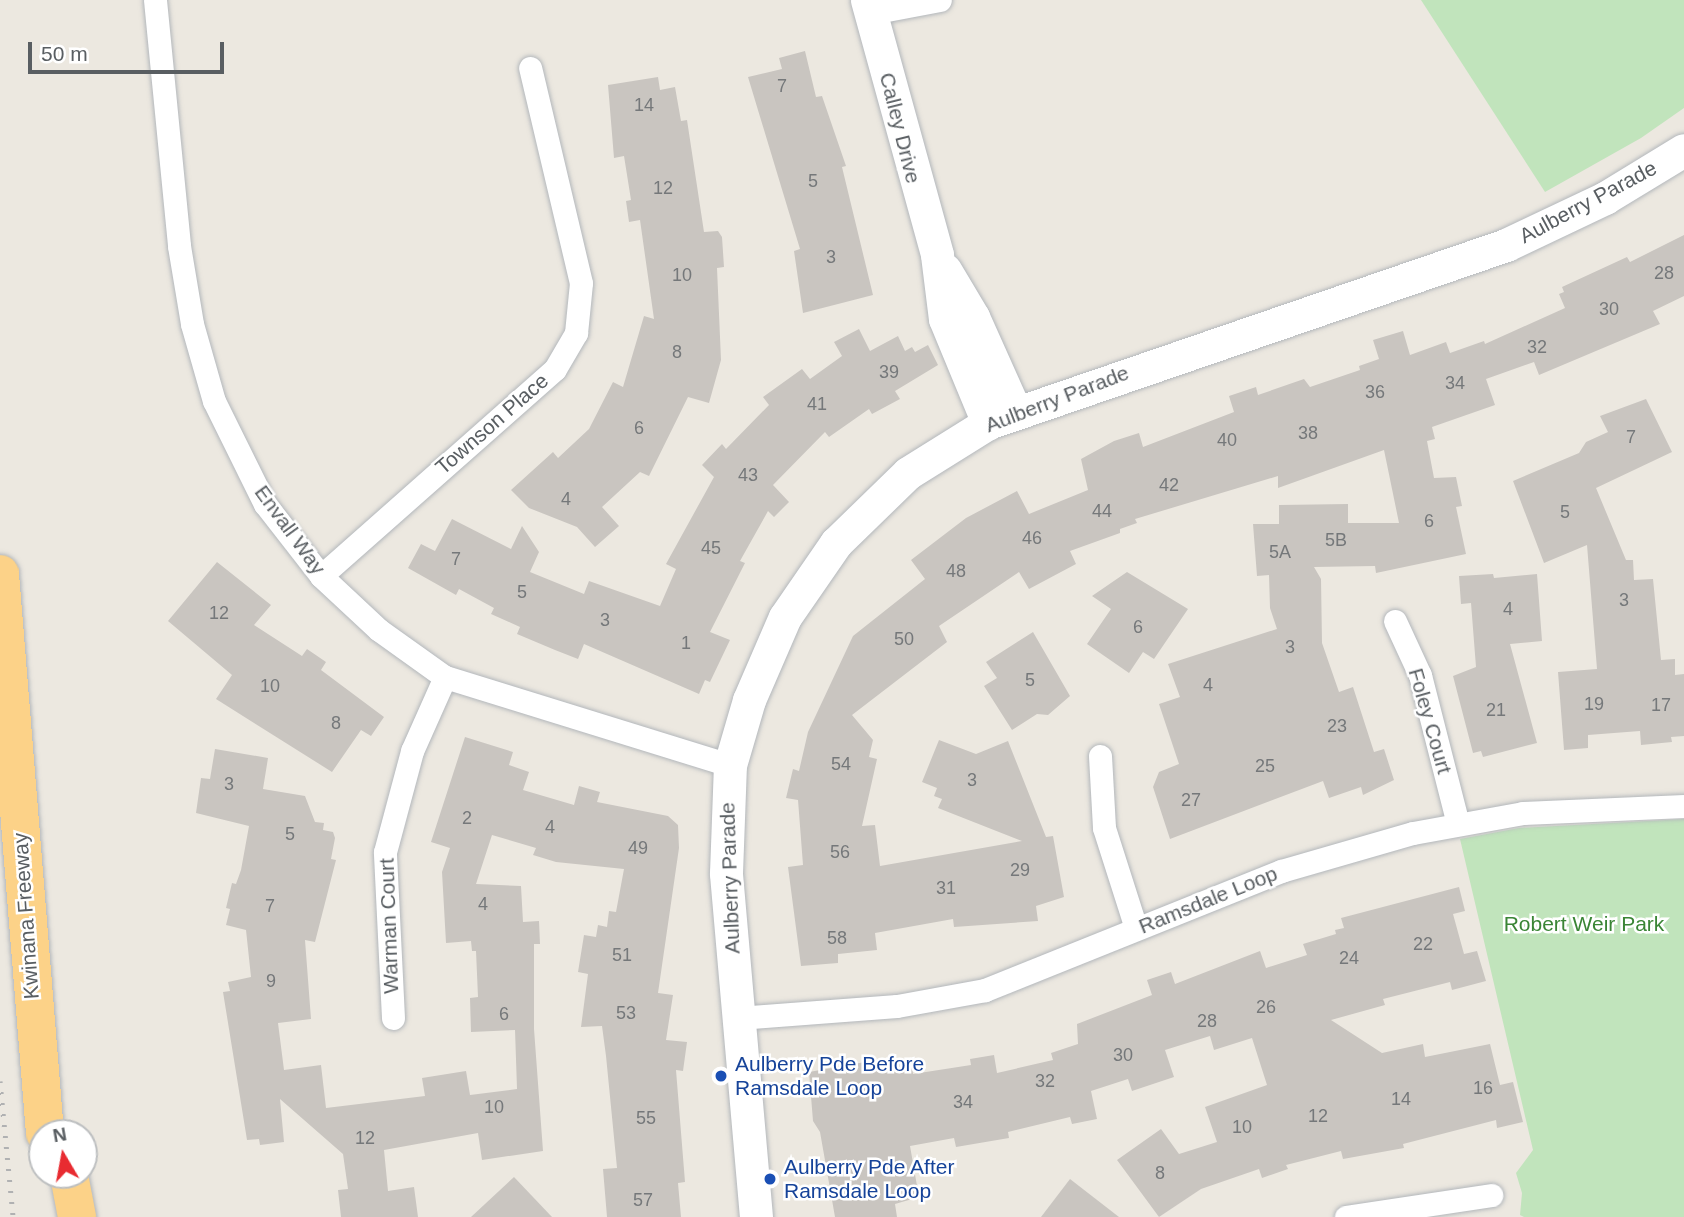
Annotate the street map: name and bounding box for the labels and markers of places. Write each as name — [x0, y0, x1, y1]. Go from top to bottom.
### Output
place label: Aulberry Pde Before Ramsdale Loop — [735, 1051, 924, 1101]
marker: Aulberry Pde Before Ramsdale Loop — [713, 1068, 729, 1084]
place label: Aulberry Pde After Ramsdale Loop — [784, 1154, 956, 1204]
marker: Aulberry Pde After Ramsdale Loop — [762, 1171, 778, 1187]

